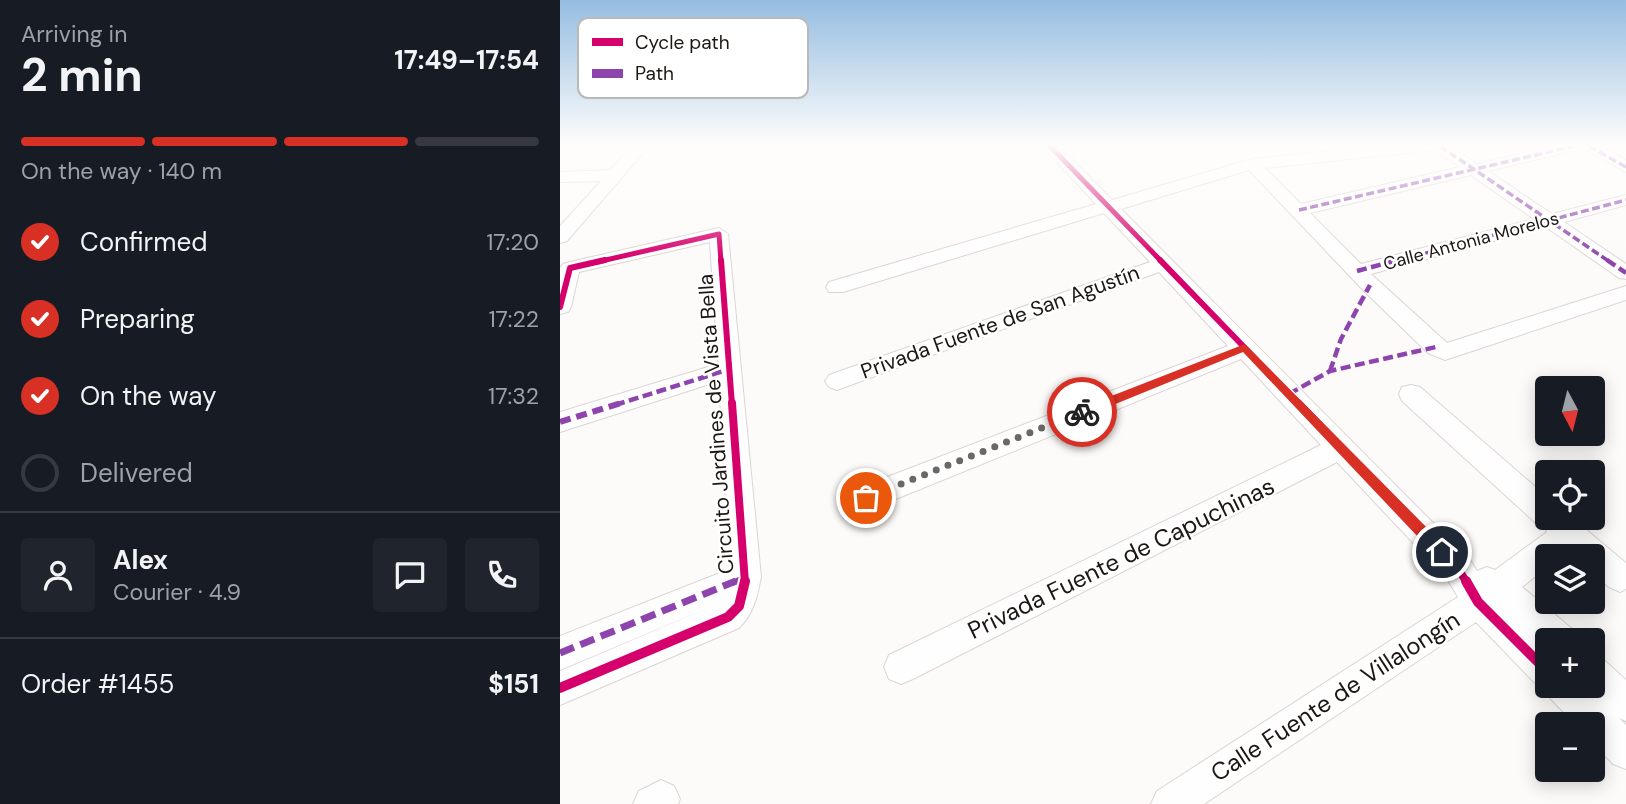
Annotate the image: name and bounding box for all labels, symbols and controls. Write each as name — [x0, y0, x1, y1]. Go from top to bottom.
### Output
legend — [578, 18, 808, 98]
text: Arriving in — [21, 19, 127, 49]
text: Cycle path — [635, 30, 730, 55]
text: 17:49–17:54 — [394, 43, 539, 77]
text: 2 min — [21, 45, 143, 105]
text: Path — [635, 61, 674, 86]
text: On the way · 140 m — [21, 156, 222, 186]
street label: Calle Antonia Morelos — [1381, 206, 1561, 276]
icon: check — [21, 223, 59, 261]
text: Confirmed — [80, 225, 207, 259]
text: 17:20 — [486, 227, 539, 257]
street label: Privada Fuente de San Agustín — [857, 258, 1143, 386]
street label: Circuito Jardines de Vista Bella — [692, 273, 740, 575]
icon: check — [21, 300, 59, 338]
text: Preparing — [80, 302, 195, 336]
text: 17:22 — [488, 304, 539, 334]
north arrow — [1535, 376, 1605, 446]
map controls — [1535, 376, 1605, 782]
icon: check — [21, 377, 59, 415]
courier — [1047, 377, 1117, 447]
text: On the way — [80, 379, 216, 413]
text: 17:32 — [488, 381, 539, 411]
icon: bike — [1063, 393, 1101, 431]
text: Delivered — [80, 456, 193, 490]
button: locate — [1535, 460, 1605, 530]
pin — [836, 468, 896, 528]
street label: Privada Fuente de Capuchinas — [963, 470, 1279, 646]
icon: bag — [847, 479, 885, 517]
pin — [1412, 522, 1472, 582]
icon: home — [1423, 533, 1461, 571]
button: person — [21, 538, 95, 612]
button: chat — [373, 538, 447, 612]
button: phone — [465, 538, 539, 612]
text: Alex — [113, 543, 168, 577]
button: layers — [1535, 544, 1605, 614]
text: Courier · 4.9 — [113, 577, 241, 607]
street label: Calle Fuente de Villalongín — [1205, 604, 1465, 788]
button: + — [1535, 628, 1605, 698]
text: Order #1455 — [21, 667, 174, 701]
text: $151 — [488, 667, 539, 701]
button: − — [1535, 712, 1605, 782]

